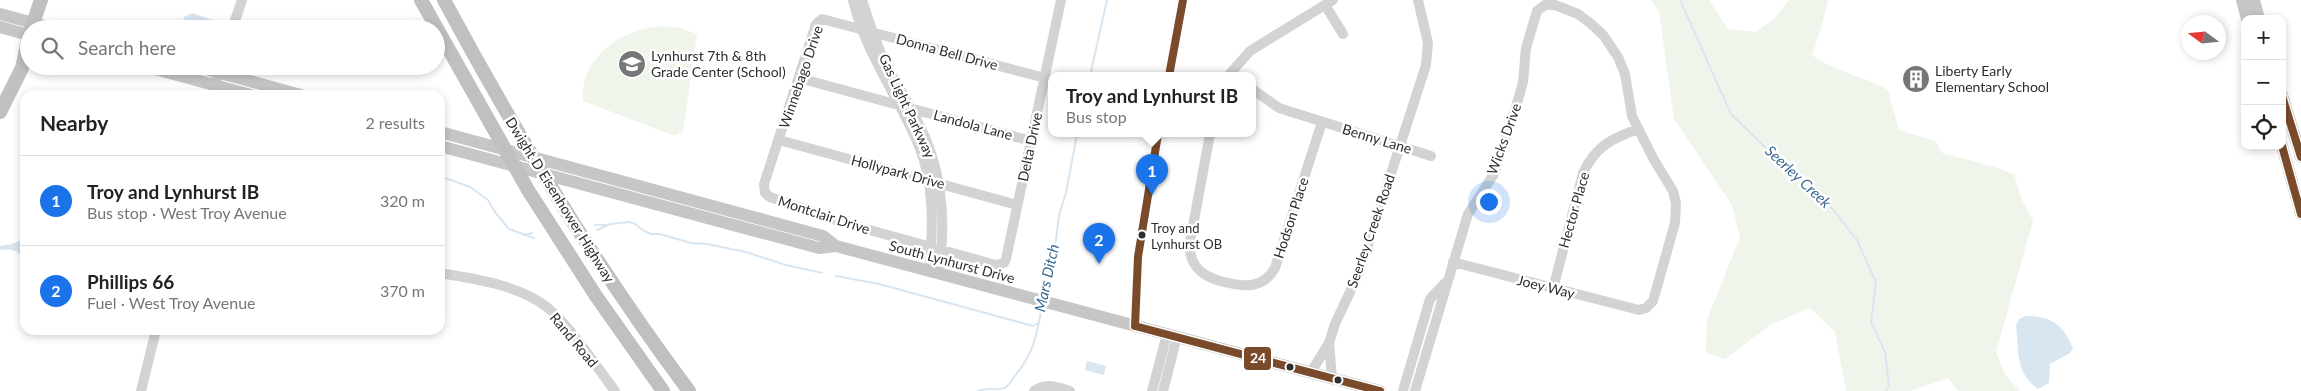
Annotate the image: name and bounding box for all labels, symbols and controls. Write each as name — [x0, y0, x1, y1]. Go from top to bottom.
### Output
north arrow — [2181, 15, 2226, 60]
map controls — [2241, 15, 2286, 150]
button: + — [2241, 15, 2286, 60]
search box — [20, 20, 445, 75]
street label: Winnebago Drive — [775, 23, 826, 131]
street label: Donna Bell Drive — [894, 30, 1000, 73]
icon: search — [38, 34, 66, 62]
text: Search here — [78, 36, 176, 59]
place label: Lynhurst 7th & 8th Grade Center (School) — [651, 47, 786, 80]
school or university icon: Lynhurst 7th & 8th Grade Center (School) — [617, 49, 647, 79]
street label: Gas Light Parkway — [876, 51, 939, 161]
button: − — [2241, 60, 2286, 105]
place label: Liberty Early Elementary School — [1935, 62, 2049, 95]
building icon: Liberty Early Elementary School — [1901, 64, 1931, 94]
popup — [1048, 72, 1256, 137]
text: Troy and Lynhurst IB — [1066, 84, 1238, 107]
street label: Wicks Drive — [1483, 101, 1524, 177]
button: locate — [2241, 105, 2286, 150]
street label: Landola Lane — [932, 106, 1014, 143]
text: Bus stop — [1066, 107, 1127, 126]
text: Nearby — [40, 110, 108, 135]
street label: Delta Drive — [1014, 111, 1045, 183]
text: 2 results — [365, 113, 425, 132]
street label: Dwight D Eisenhower Highway — [502, 114, 619, 286]
street label: Benny Lane — [1340, 120, 1414, 157]
water label: Seerley Creek — [1762, 141, 1836, 212]
street label: Hollypark Drive — [849, 151, 947, 192]
pin: 1 — [1136, 154, 1168, 195]
street label: Hector Place — [1555, 170, 1593, 250]
street label: Seerley Creek Road — [1343, 172, 1398, 290]
street label: Hodson Place — [1269, 175, 1312, 261]
text: Troy and Lynhurst IB — [87, 180, 259, 203]
your location — [1476, 189, 1502, 215]
text: 1 — [51, 191, 61, 210]
text: 320 m — [380, 191, 425, 210]
street label: Montclair Drive — [776, 192, 872, 237]
text: Bus stop · West Troy Avenue — [87, 203, 287, 222]
place label: Troy and Lynhurst OB — [1151, 220, 1222, 252]
pin: 2 — [1083, 223, 1115, 264]
marker: Troy and Lynhurst OB — [1137, 230, 1147, 240]
street label: South Lynhurst Drive — [887, 237, 1017, 286]
water label: Mars Ditch — [1030, 242, 1062, 313]
text: Phillips 66 — [87, 270, 174, 293]
street label: Joey Way — [1516, 271, 1577, 302]
text: 2 — [51, 281, 61, 300]
text: 370 m — [380, 281, 425, 300]
text: Fuel · West Troy Avenue — [87, 293, 256, 312]
street label: Rand Road — [547, 309, 602, 370]
line badge: 24 — [1243, 346, 1272, 371]
text: 24 — [1250, 349, 1266, 366]
unlabelled marker — [1285, 362, 1295, 372]
unlabelled marker — [1333, 375, 1343, 385]

